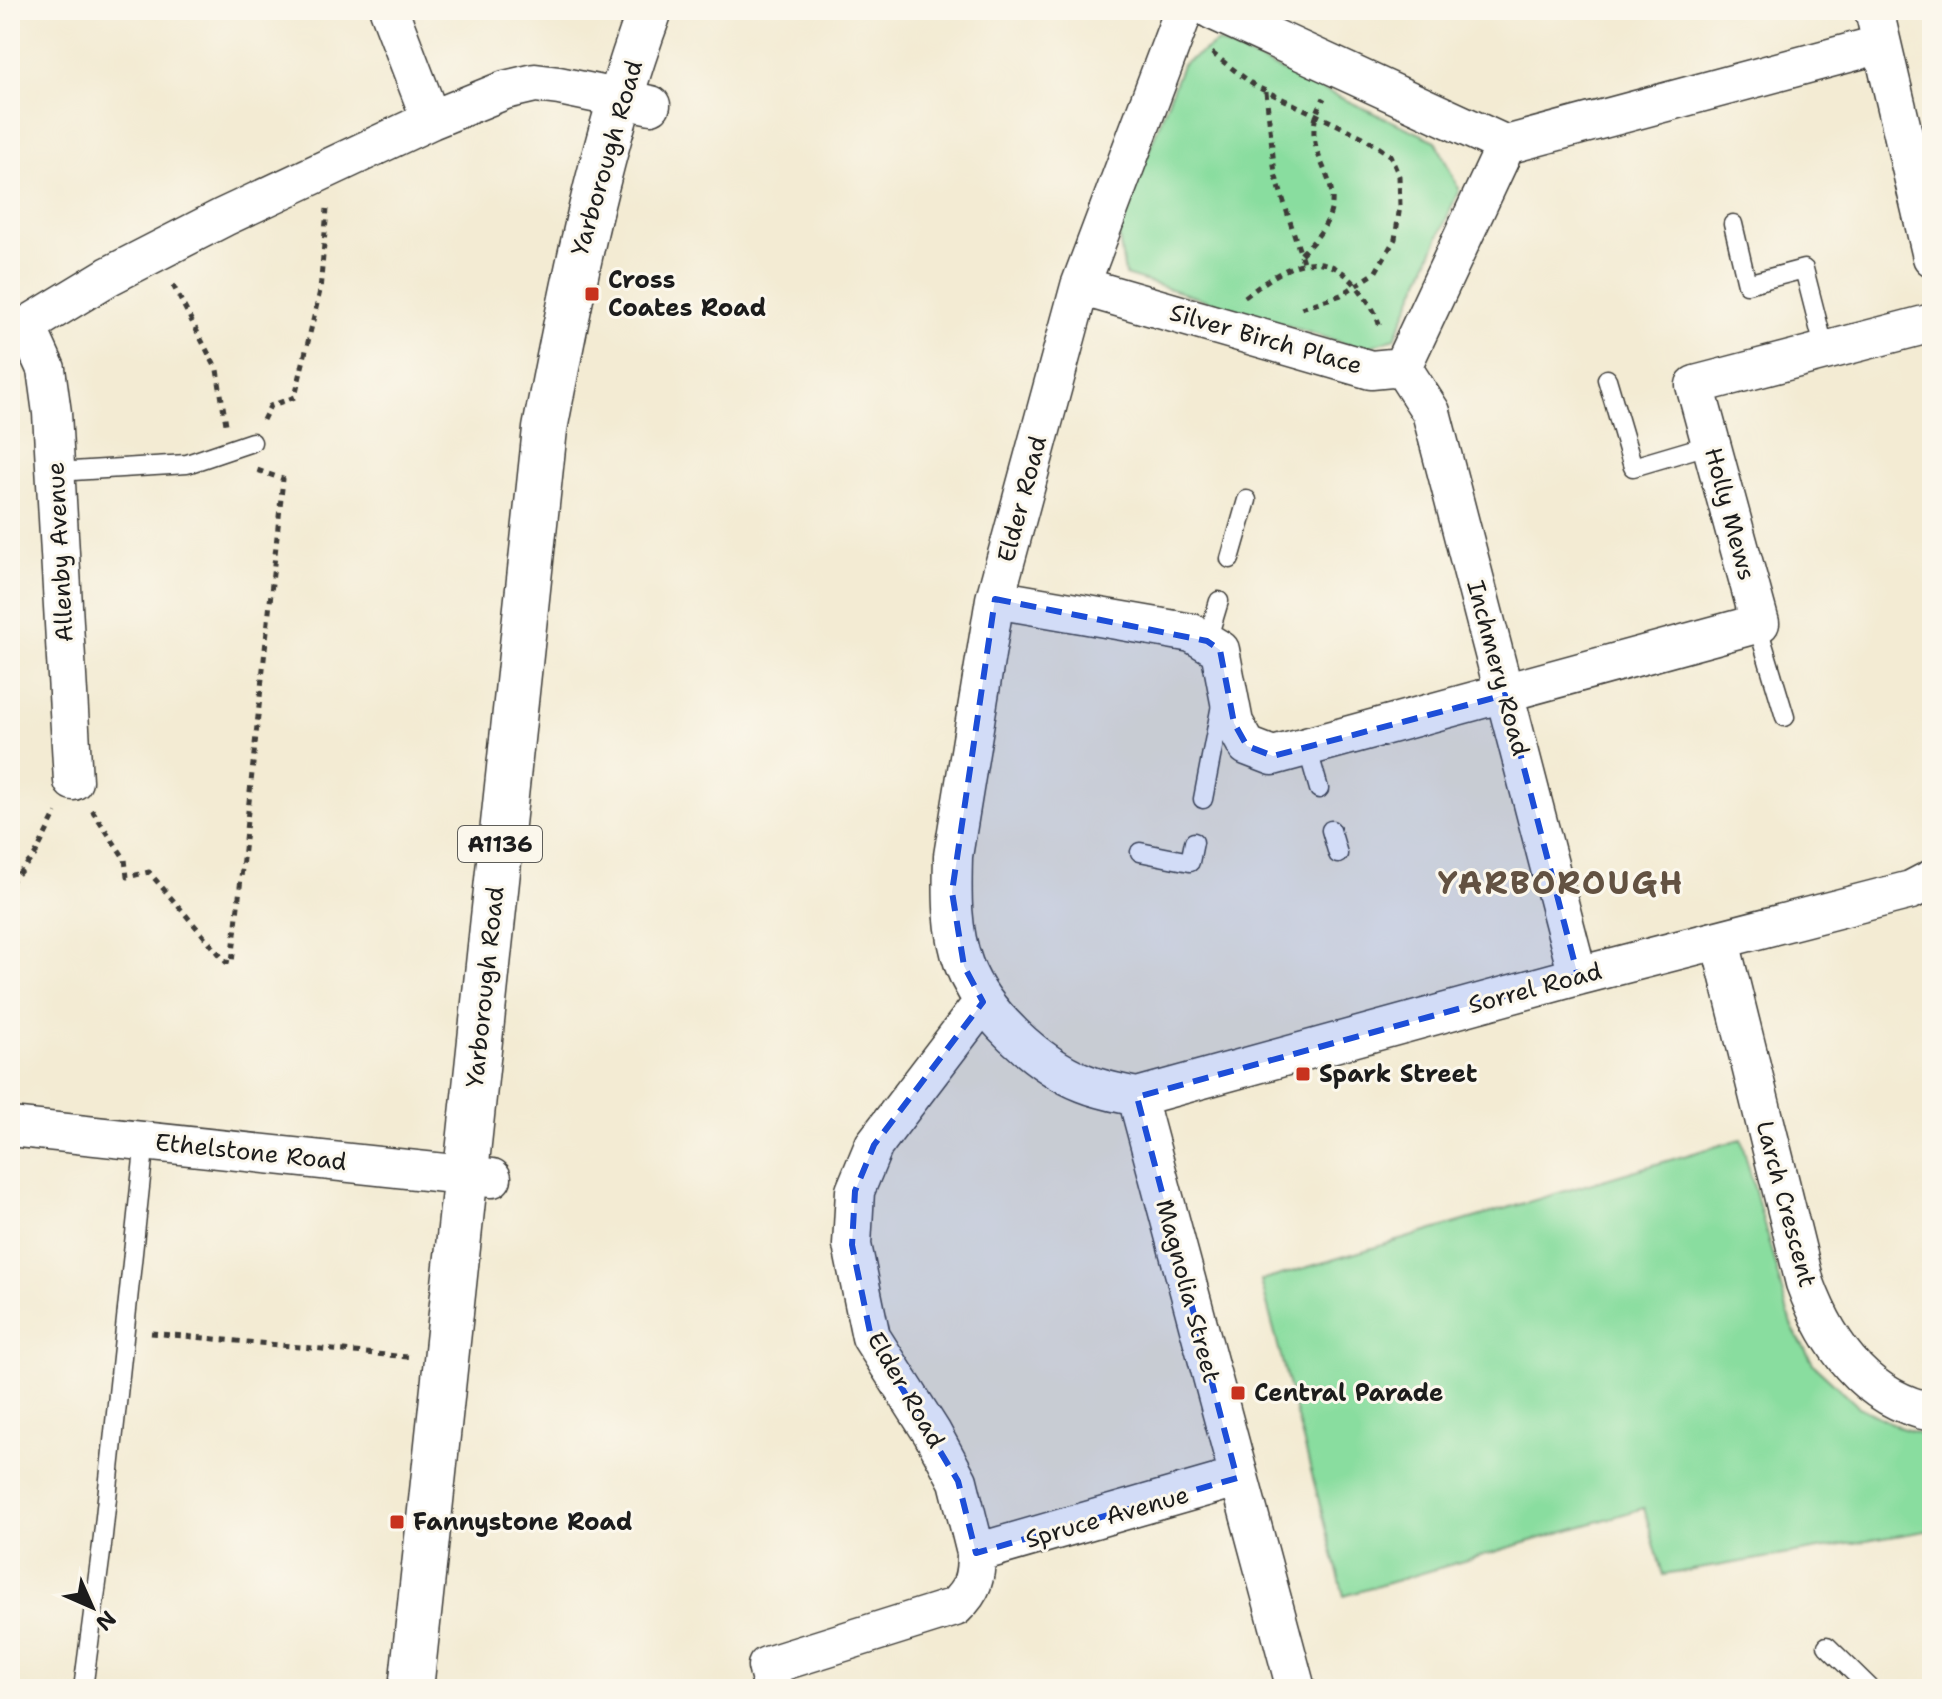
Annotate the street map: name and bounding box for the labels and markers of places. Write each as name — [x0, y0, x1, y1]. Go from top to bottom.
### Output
place label: Cross Coates Road — [608, 264, 766, 324]
marker: Cross Coates Road — [583, 285, 601, 303]
place label: Spark Street — [1319, 1058, 1478, 1090]
marker: Spark Street — [1294, 1065, 1312, 1083]
place label: Central Parade — [1254, 1377, 1443, 1409]
marker: Central Parade — [1229, 1384, 1247, 1402]
place label: Fannystone Road — [413, 1506, 632, 1538]
marker: Fannystone Road — [388, 1513, 406, 1531]

